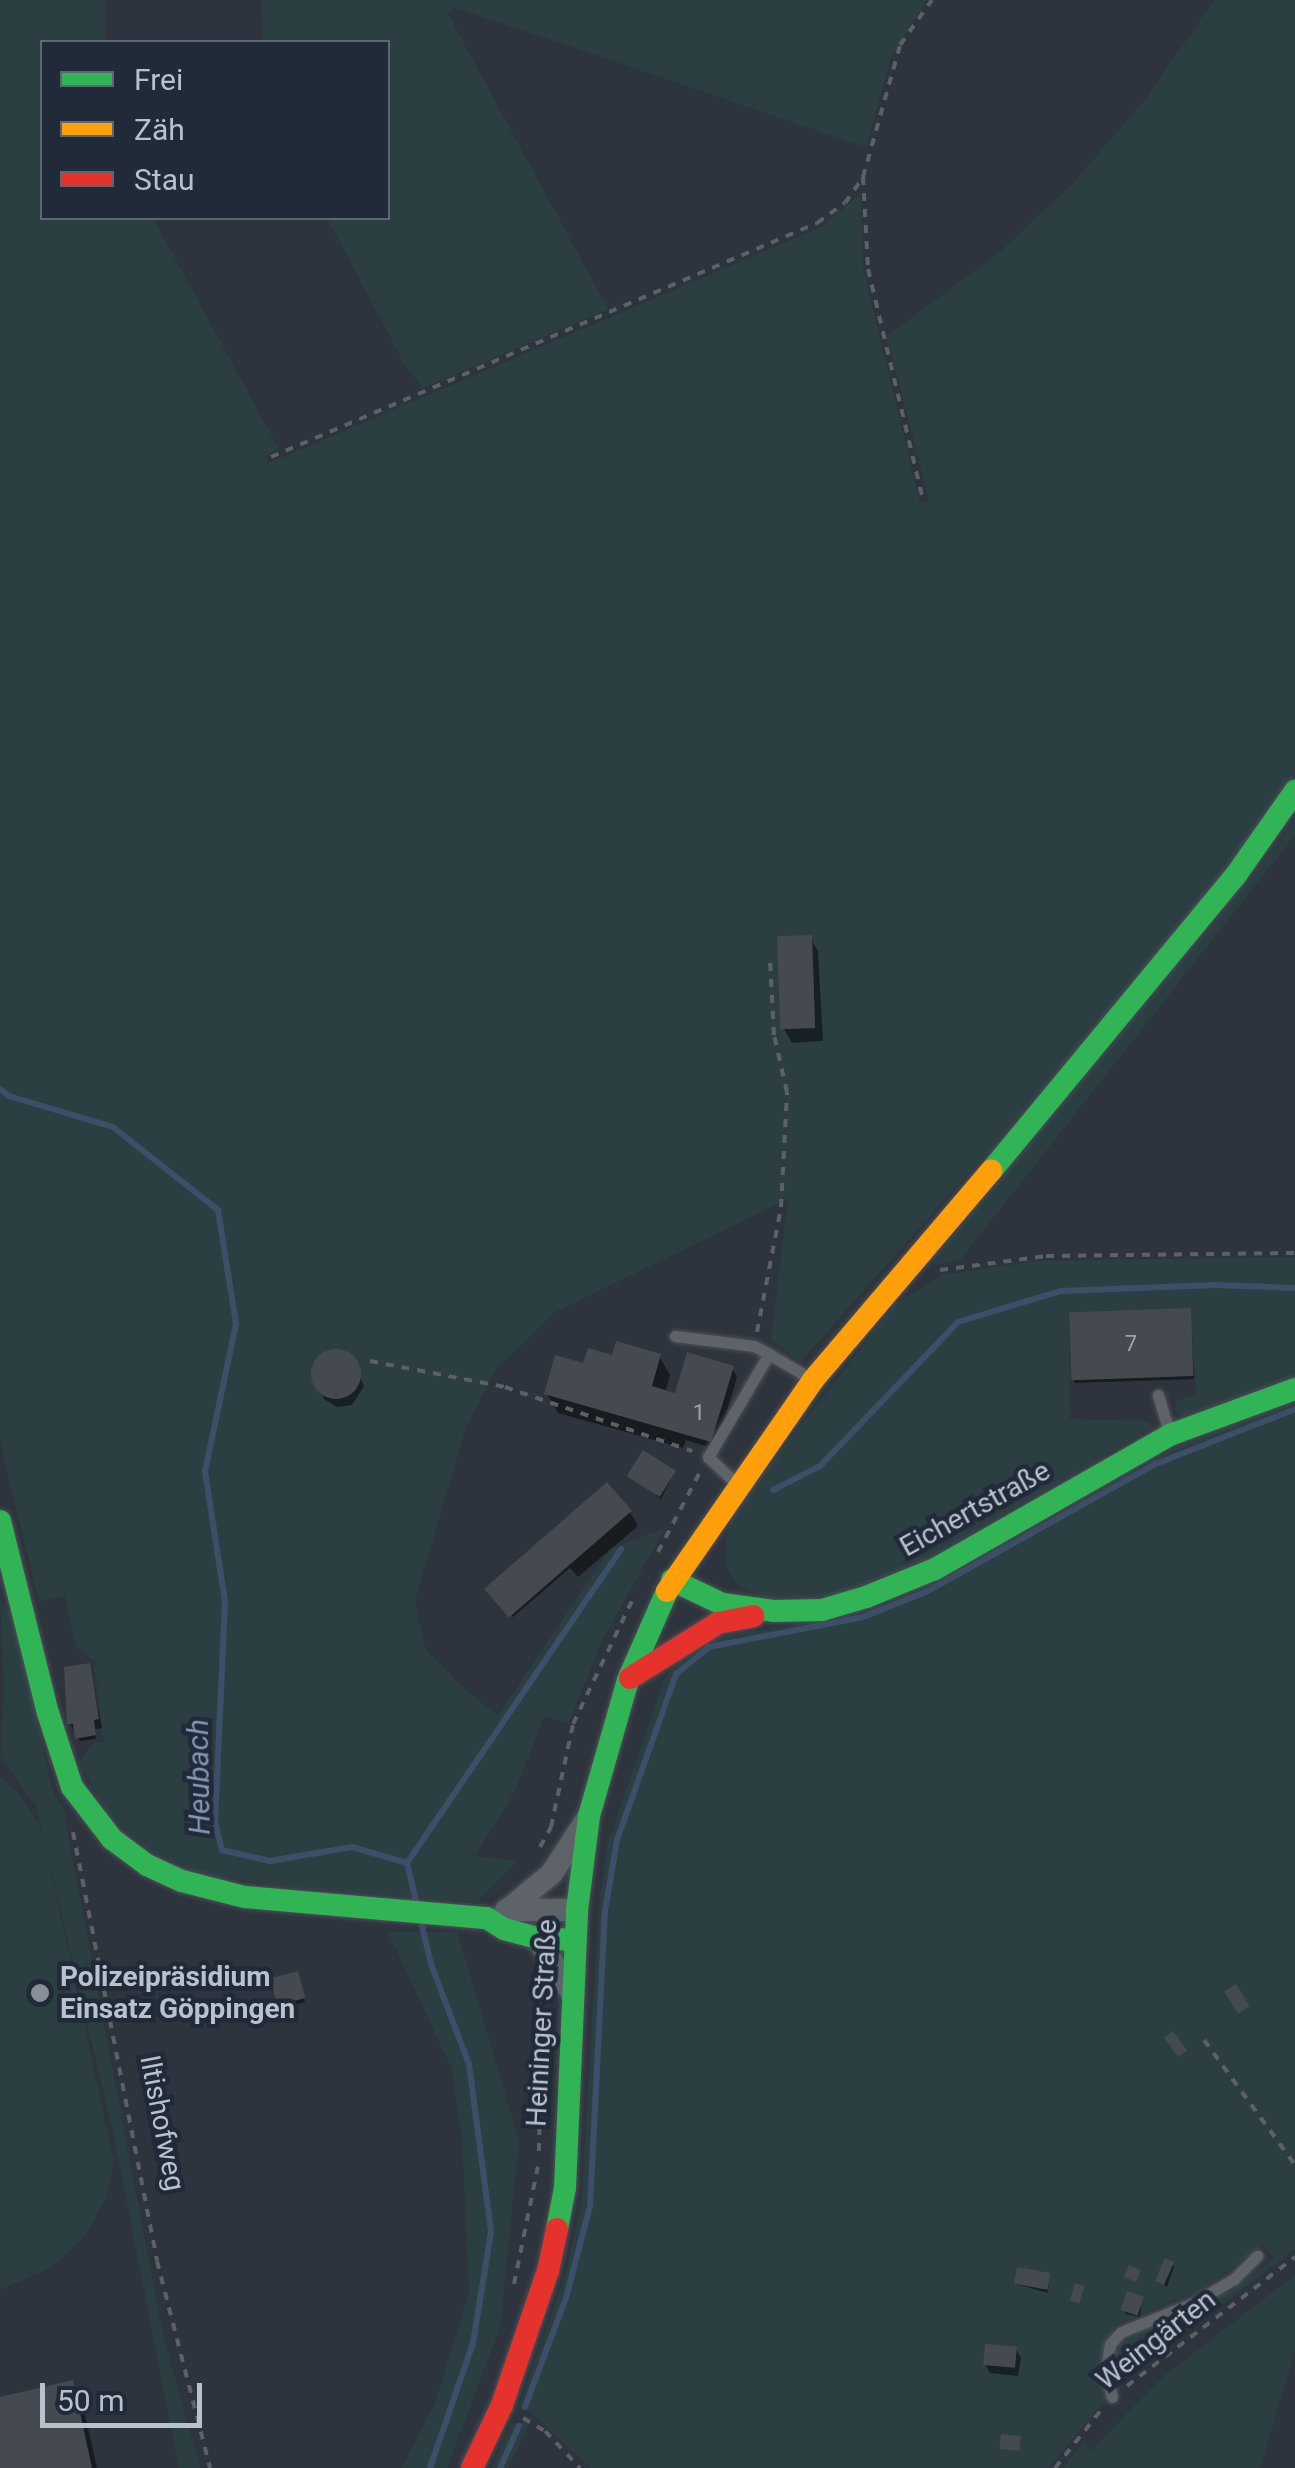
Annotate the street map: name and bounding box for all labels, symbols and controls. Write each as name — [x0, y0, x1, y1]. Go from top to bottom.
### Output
legend — [40, 40, 390, 220]
text: Frei — [134, 62, 183, 97]
text: Zäh — [134, 112, 185, 147]
text: Stau — [134, 162, 194, 197]
house number: 7 — [1125, 1331, 1137, 1357]
house number: 1 — [693, 1400, 705, 1426]
street label: Eichertstraße — [894, 1454, 1056, 1564]
water label: Heubach — [180, 1719, 218, 1835]
street label: Heininger Straße — [520, 1918, 564, 2128]
place label: Polizeipräsidium Einsatz Göppingen — [60, 1960, 295, 2026]
marker: Polizeipräsidium Einsatz Göppingen — [29, 1982, 51, 2004]
street label: Iltishofweg — [132, 2052, 192, 2194]
street label: Weingärten — [1090, 2283, 1222, 2397]
scale bar — [45, 2363, 208, 2425]
text: 50 m — [57, 2383, 124, 2418]

